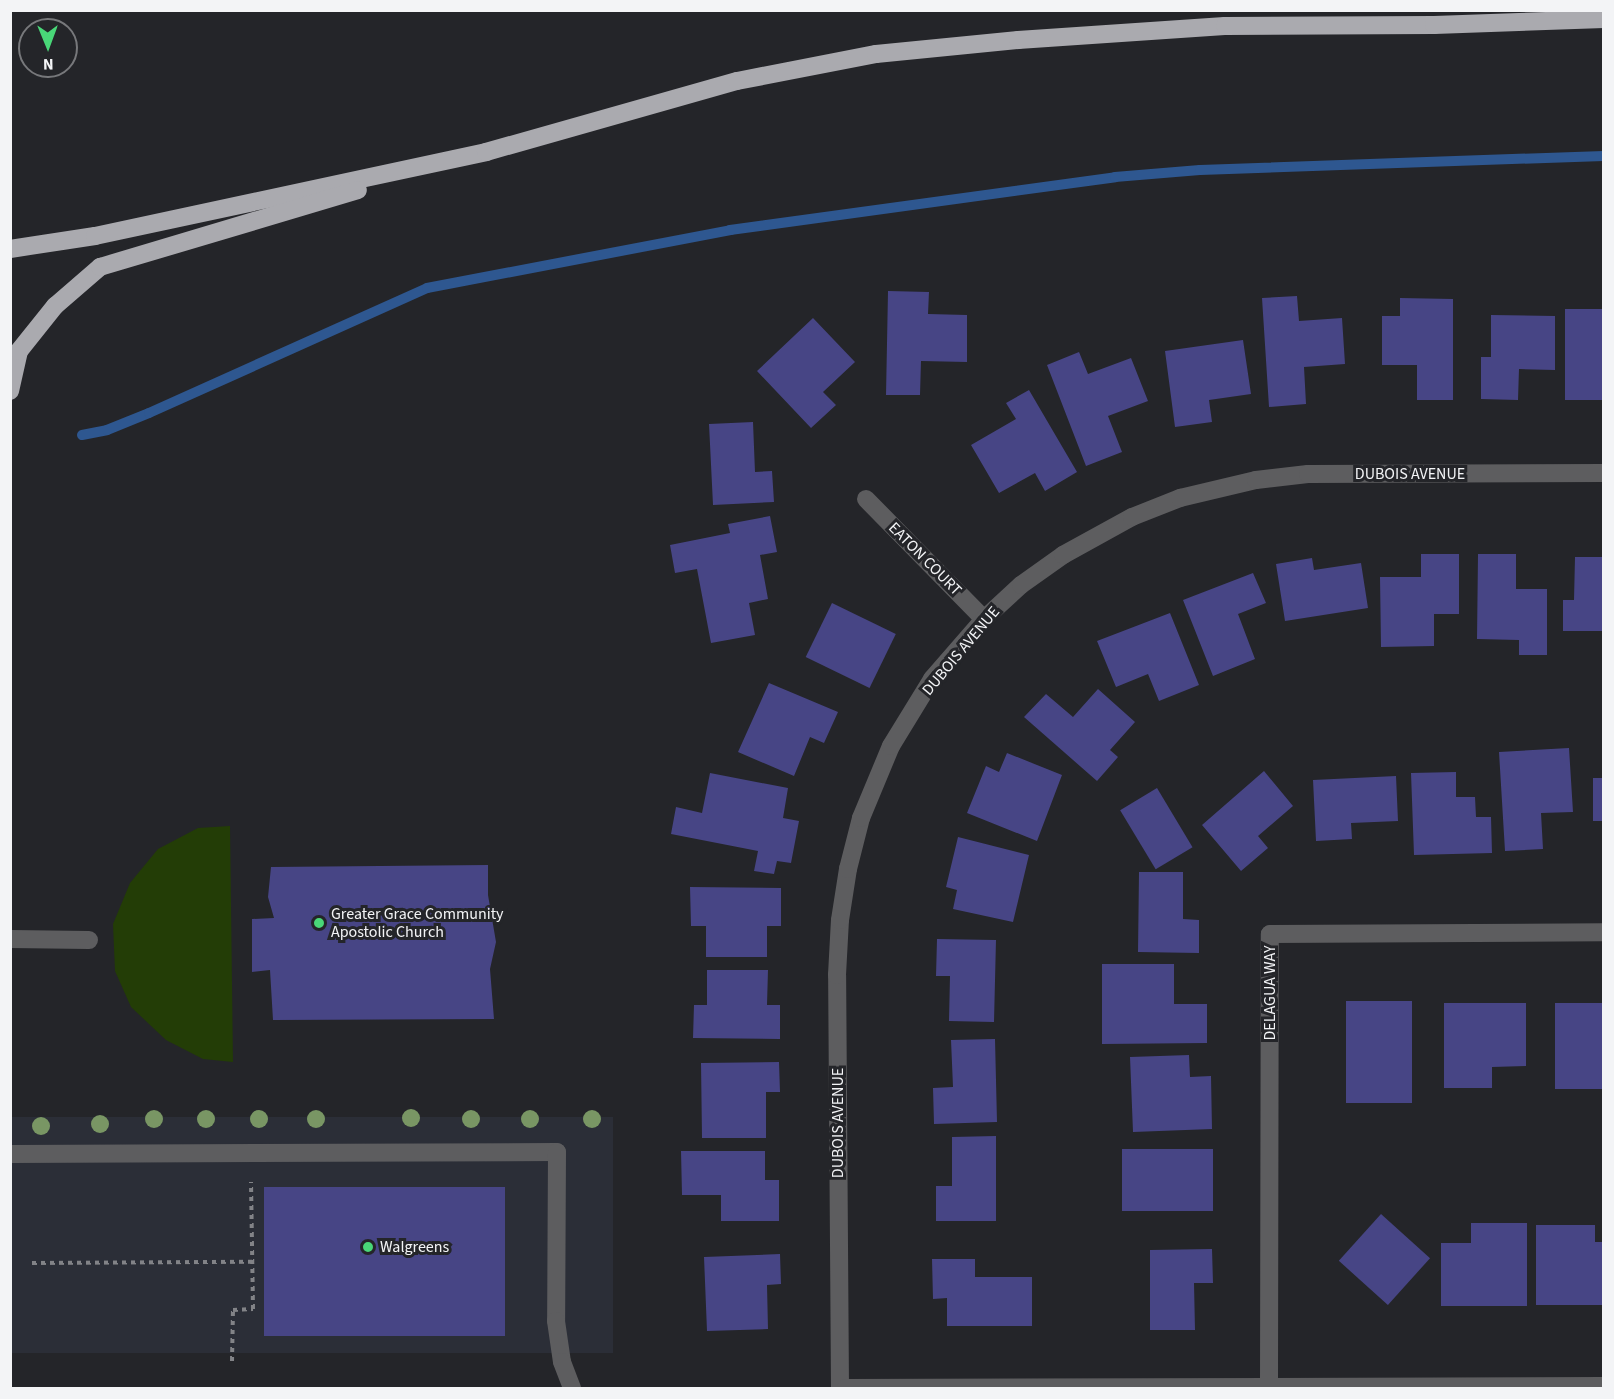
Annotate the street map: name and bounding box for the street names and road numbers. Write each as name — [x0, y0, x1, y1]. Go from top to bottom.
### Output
street label: DUBOIS AVENUE — [1355, 464, 1465, 484]
street label: EATON COURT — [884, 518, 966, 600]
street label: DUBOIS AVENUE — [918, 603, 1004, 699]
street label: DELAGUA WAY — [1260, 945, 1280, 1041]
street label: DUBOIS AVENUE — [828, 1068, 848, 1178]

